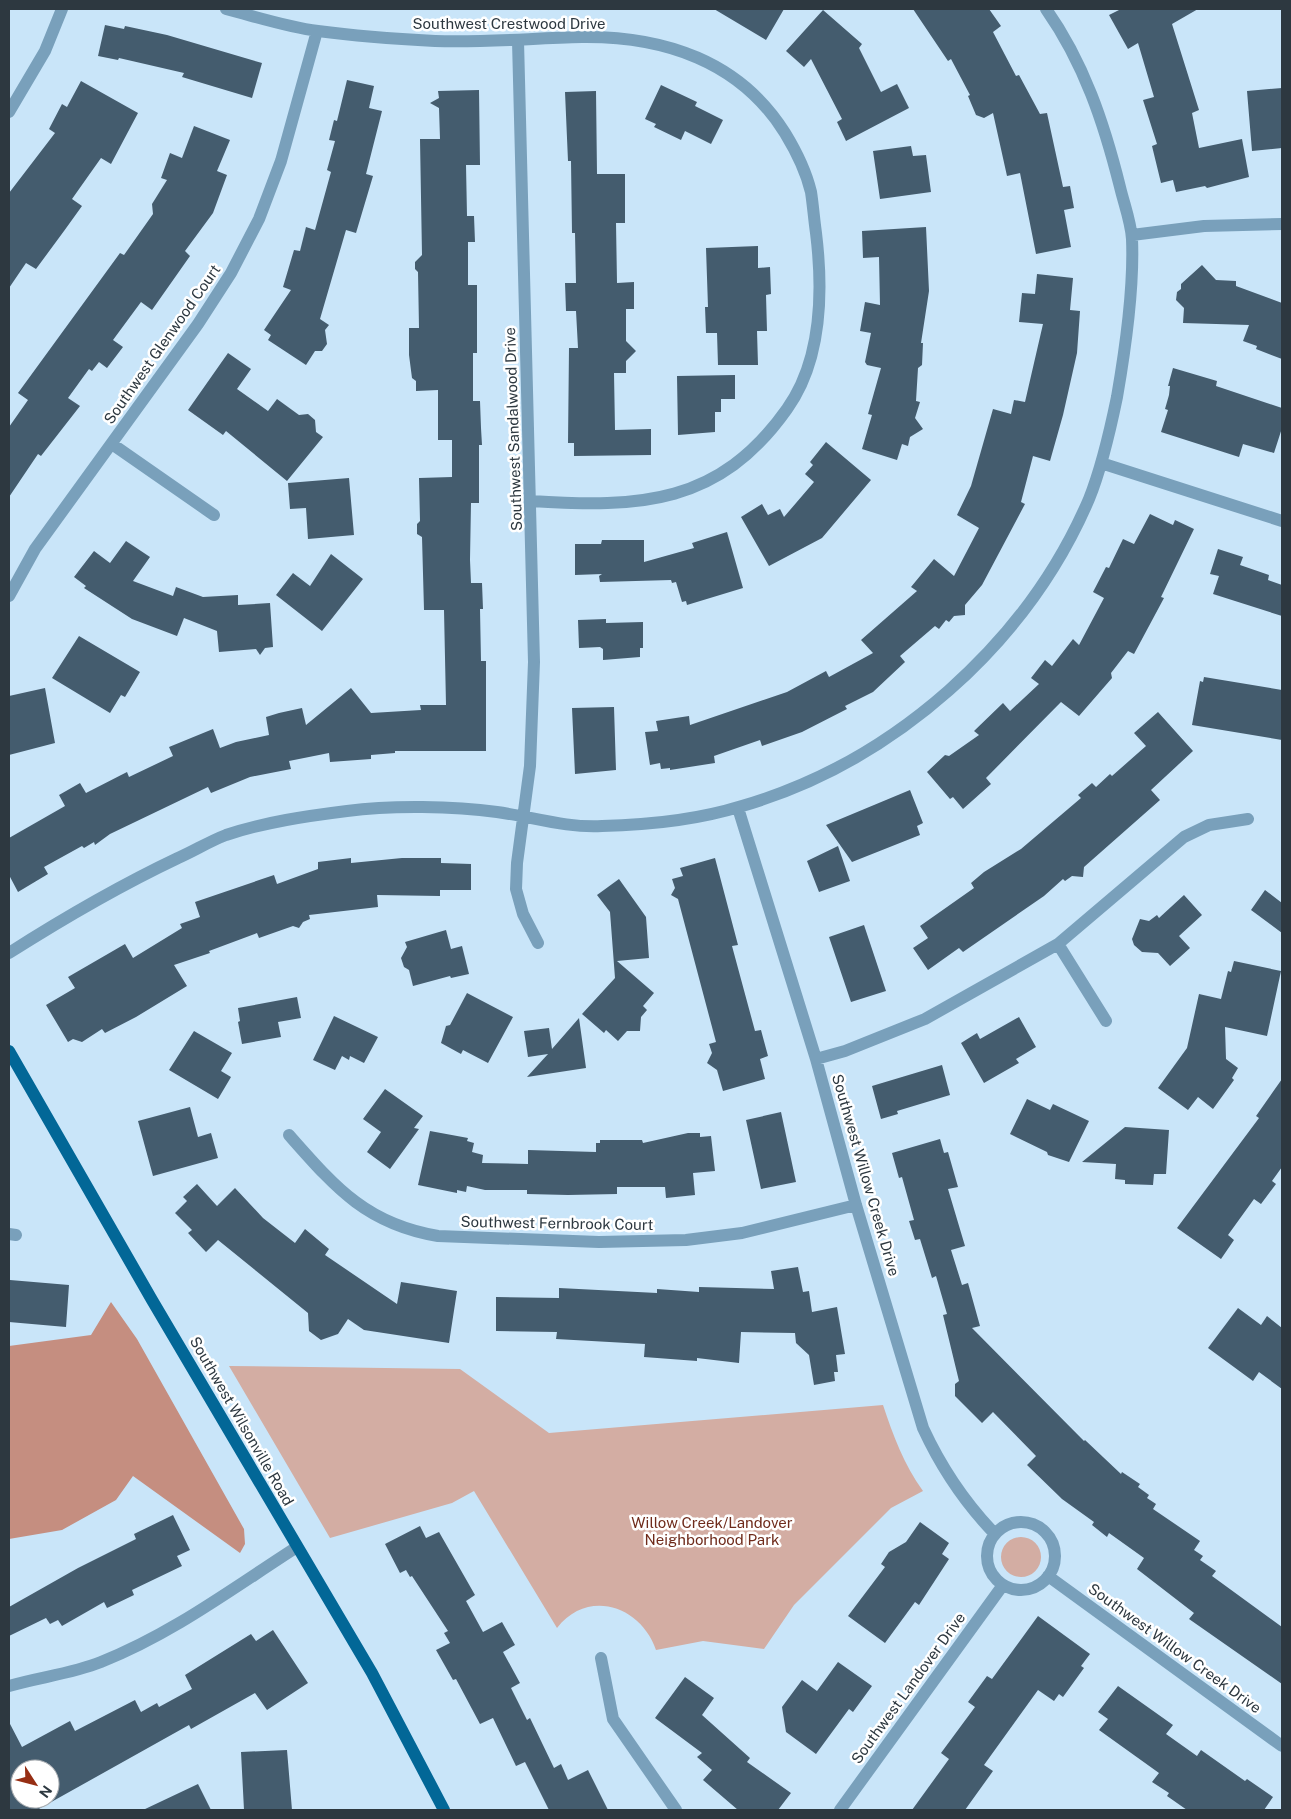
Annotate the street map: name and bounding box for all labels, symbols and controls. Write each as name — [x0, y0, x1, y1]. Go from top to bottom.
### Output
street label: Southwest Crestwood Drive — [412, 15, 606, 32]
street label: Southwest Glenwood Court — [100, 261, 224, 427]
street label: Southwest Sandalwood Drive — [501, 327, 525, 531]
street label: Southwest Willow Creek Drive — [829, 1072, 903, 1278]
street label: Southwest Fernbrook Court — [460, 1213, 654, 1233]
street label: Southwest Wilsonville Road — [187, 1333, 297, 1509]
park label: Willow Creek/Landover Neighborhood Park — [631, 1514, 793, 1548]
street label: Southwest Willow Creek Drive — [1085, 1580, 1265, 1716]
street label: Southwest Landover Drive — [848, 1609, 968, 1767]
north arrow — [10, 1759, 60, 1809]
text: N — [36, 1783, 55, 1801]

